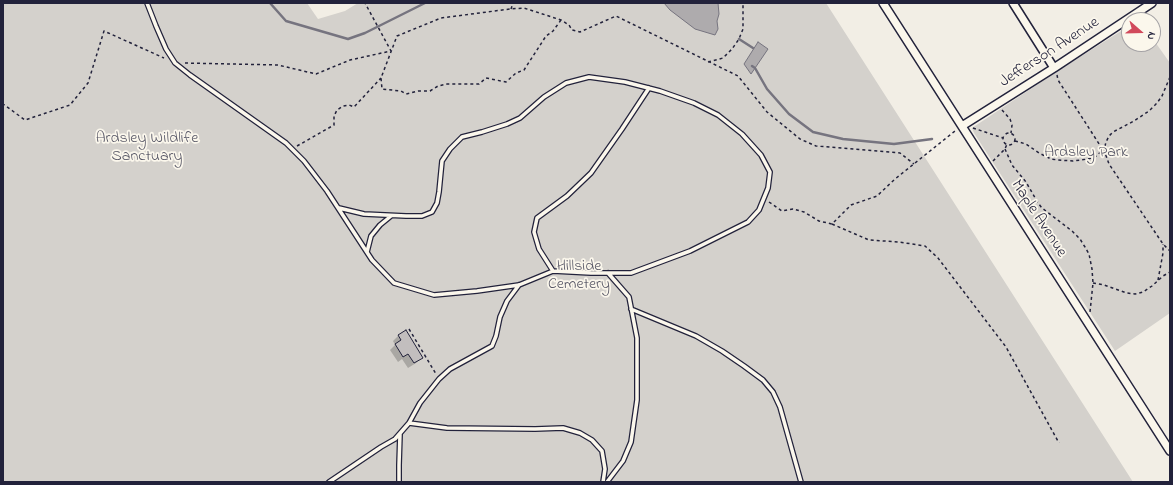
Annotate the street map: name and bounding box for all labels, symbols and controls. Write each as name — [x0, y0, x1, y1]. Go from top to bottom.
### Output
north arrow — [1121, 12, 1161, 52]
street label: Jefferson Avenue — [997, 14, 1103, 92]
text: N — [1143, 30, 1160, 42]
park label: Ardsley Wildlife Sanctuary — [96, 129, 198, 167]
park label: Ardsley Park — [1044, 143, 1128, 163]
street label: Maple Avenue — [1006, 177, 1070, 261]
park label: Hillside Cemetery — [548, 257, 610, 295]

